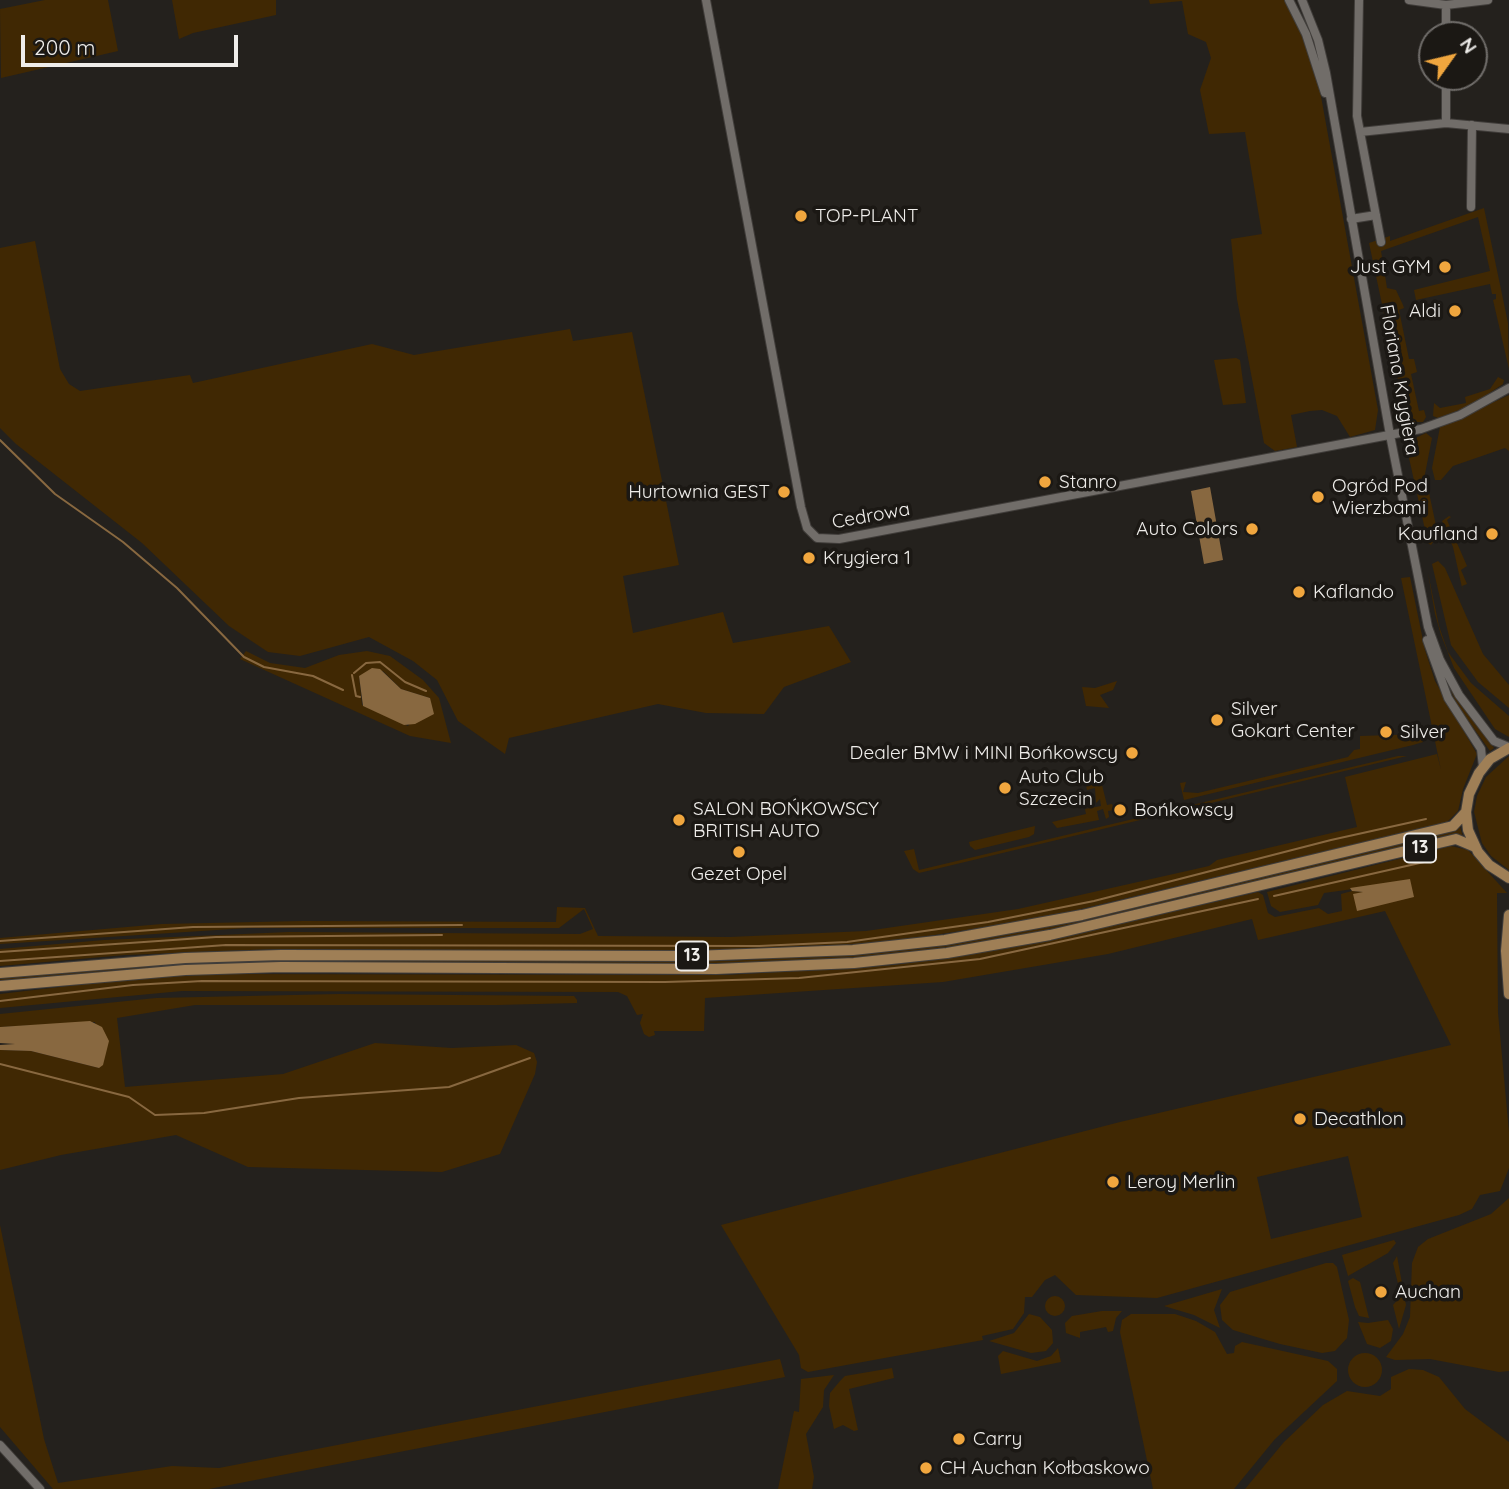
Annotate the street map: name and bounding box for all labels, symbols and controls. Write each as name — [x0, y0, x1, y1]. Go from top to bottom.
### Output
scale bar — [24, 21, 242, 65]
north arrow — [1418, 21, 1488, 91]
text: N — [1455, 33, 1483, 58]
text: 200 m — [34, 34, 96, 60]
place label: TOP-PLANT — [815, 205, 918, 227]
marker: TOP-PLANT — [793, 208, 809, 224]
place label: Just GYM — [1350, 256, 1431, 278]
marker: Just GYM — [1437, 259, 1453, 275]
place label: Aldi — [1409, 300, 1441, 322]
street label: Floriana Krygiera — [1375, 303, 1423, 457]
marker: Aldi — [1447, 303, 1463, 319]
place label: Stanro — [1059, 471, 1117, 493]
marker: Stanro — [1037, 474, 1053, 490]
place label: Ogród Pod Wierzbami — [1332, 475, 1428, 519]
place label: Hurtownia GEST — [628, 481, 770, 503]
marker: Hurtownia GEST — [776, 484, 792, 500]
marker: Ogród Pod Wierzbami — [1310, 489, 1326, 505]
street label: Cedrowa — [830, 498, 912, 534]
place label: Auto Colors — [1136, 518, 1238, 540]
marker: Auto Colors — [1244, 521, 1260, 537]
place label: Kaufland — [1398, 523, 1478, 545]
marker: Kaufland — [1484, 526, 1500, 542]
place label: Krygiera 1 — [823, 547, 911, 569]
marker: Krygiera 1 — [801, 550, 817, 566]
place label: Kaflando — [1313, 581, 1394, 603]
marker: Kaflando — [1291, 584, 1307, 600]
place label: Silver Gokart Center — [1231, 698, 1355, 742]
marker: Silver Gokart Center — [1209, 712, 1225, 728]
place label: Silver — [1400, 721, 1447, 743]
marker: Silver — [1378, 724, 1394, 740]
place label: Dealer BMW i MINI Bońkowscy — [850, 742, 1118, 764]
marker: Dealer BMW i MINI Bońkowscy — [1124, 745, 1140, 761]
place label: Auto Club Szczecin — [1019, 766, 1104, 810]
marker: Auto Club Szczecin — [997, 780, 1013, 796]
place label: SALON BOŃKOWSCY BRITISH AUTO — [693, 798, 879, 842]
place label: Bońkowscy — [1134, 799, 1234, 821]
marker: Bońkowscy — [1112, 802, 1128, 818]
marker: SALON BOŃKOWSCY BRITISH AUTO — [671, 812, 687, 828]
road number: 13 — [1404, 834, 1436, 862]
marker: Gezet Opel — [731, 844, 747, 860]
place label: Gezet Opel — [691, 863, 787, 885]
road number: 13 — [676, 942, 708, 971]
place label: Decathlon — [1314, 1108, 1404, 1130]
marker: Decathlon — [1292, 1111, 1308, 1127]
place label: Leroy Merlin — [1127, 1171, 1235, 1193]
marker: Leroy Merlin — [1105, 1174, 1121, 1190]
place label: Auchan — [1395, 1281, 1461, 1303]
marker: Auchan — [1373, 1284, 1389, 1300]
place label: Carry — [973, 1428, 1022, 1450]
marker: Carry — [951, 1431, 967, 1447]
place label: CH Auchan Kołbaskowo — [940, 1457, 1150, 1479]
marker: CH Auchan Kołbaskowo — [918, 1460, 934, 1476]

